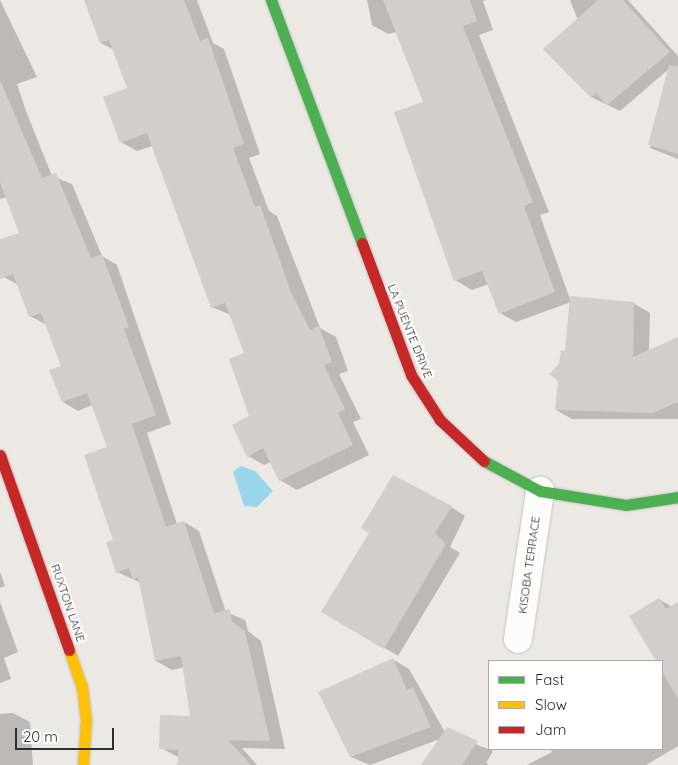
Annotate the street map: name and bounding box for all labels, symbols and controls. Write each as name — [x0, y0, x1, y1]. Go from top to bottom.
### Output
street label: LA PUENTE DRIVE — [385, 282, 435, 380]
street label: KISOBA TERRACE — [515, 515, 543, 615]
street label: RUXTON LANE — [48, 562, 88, 644]
legend — [488, 660, 663, 750]
text: Fast — [535, 670, 564, 689]
text: Slow — [535, 695, 567, 714]
scale bar — [18, 718, 116, 750]
text: Jam — [535, 720, 566, 739]
text: 20 m — [23, 727, 58, 746]

